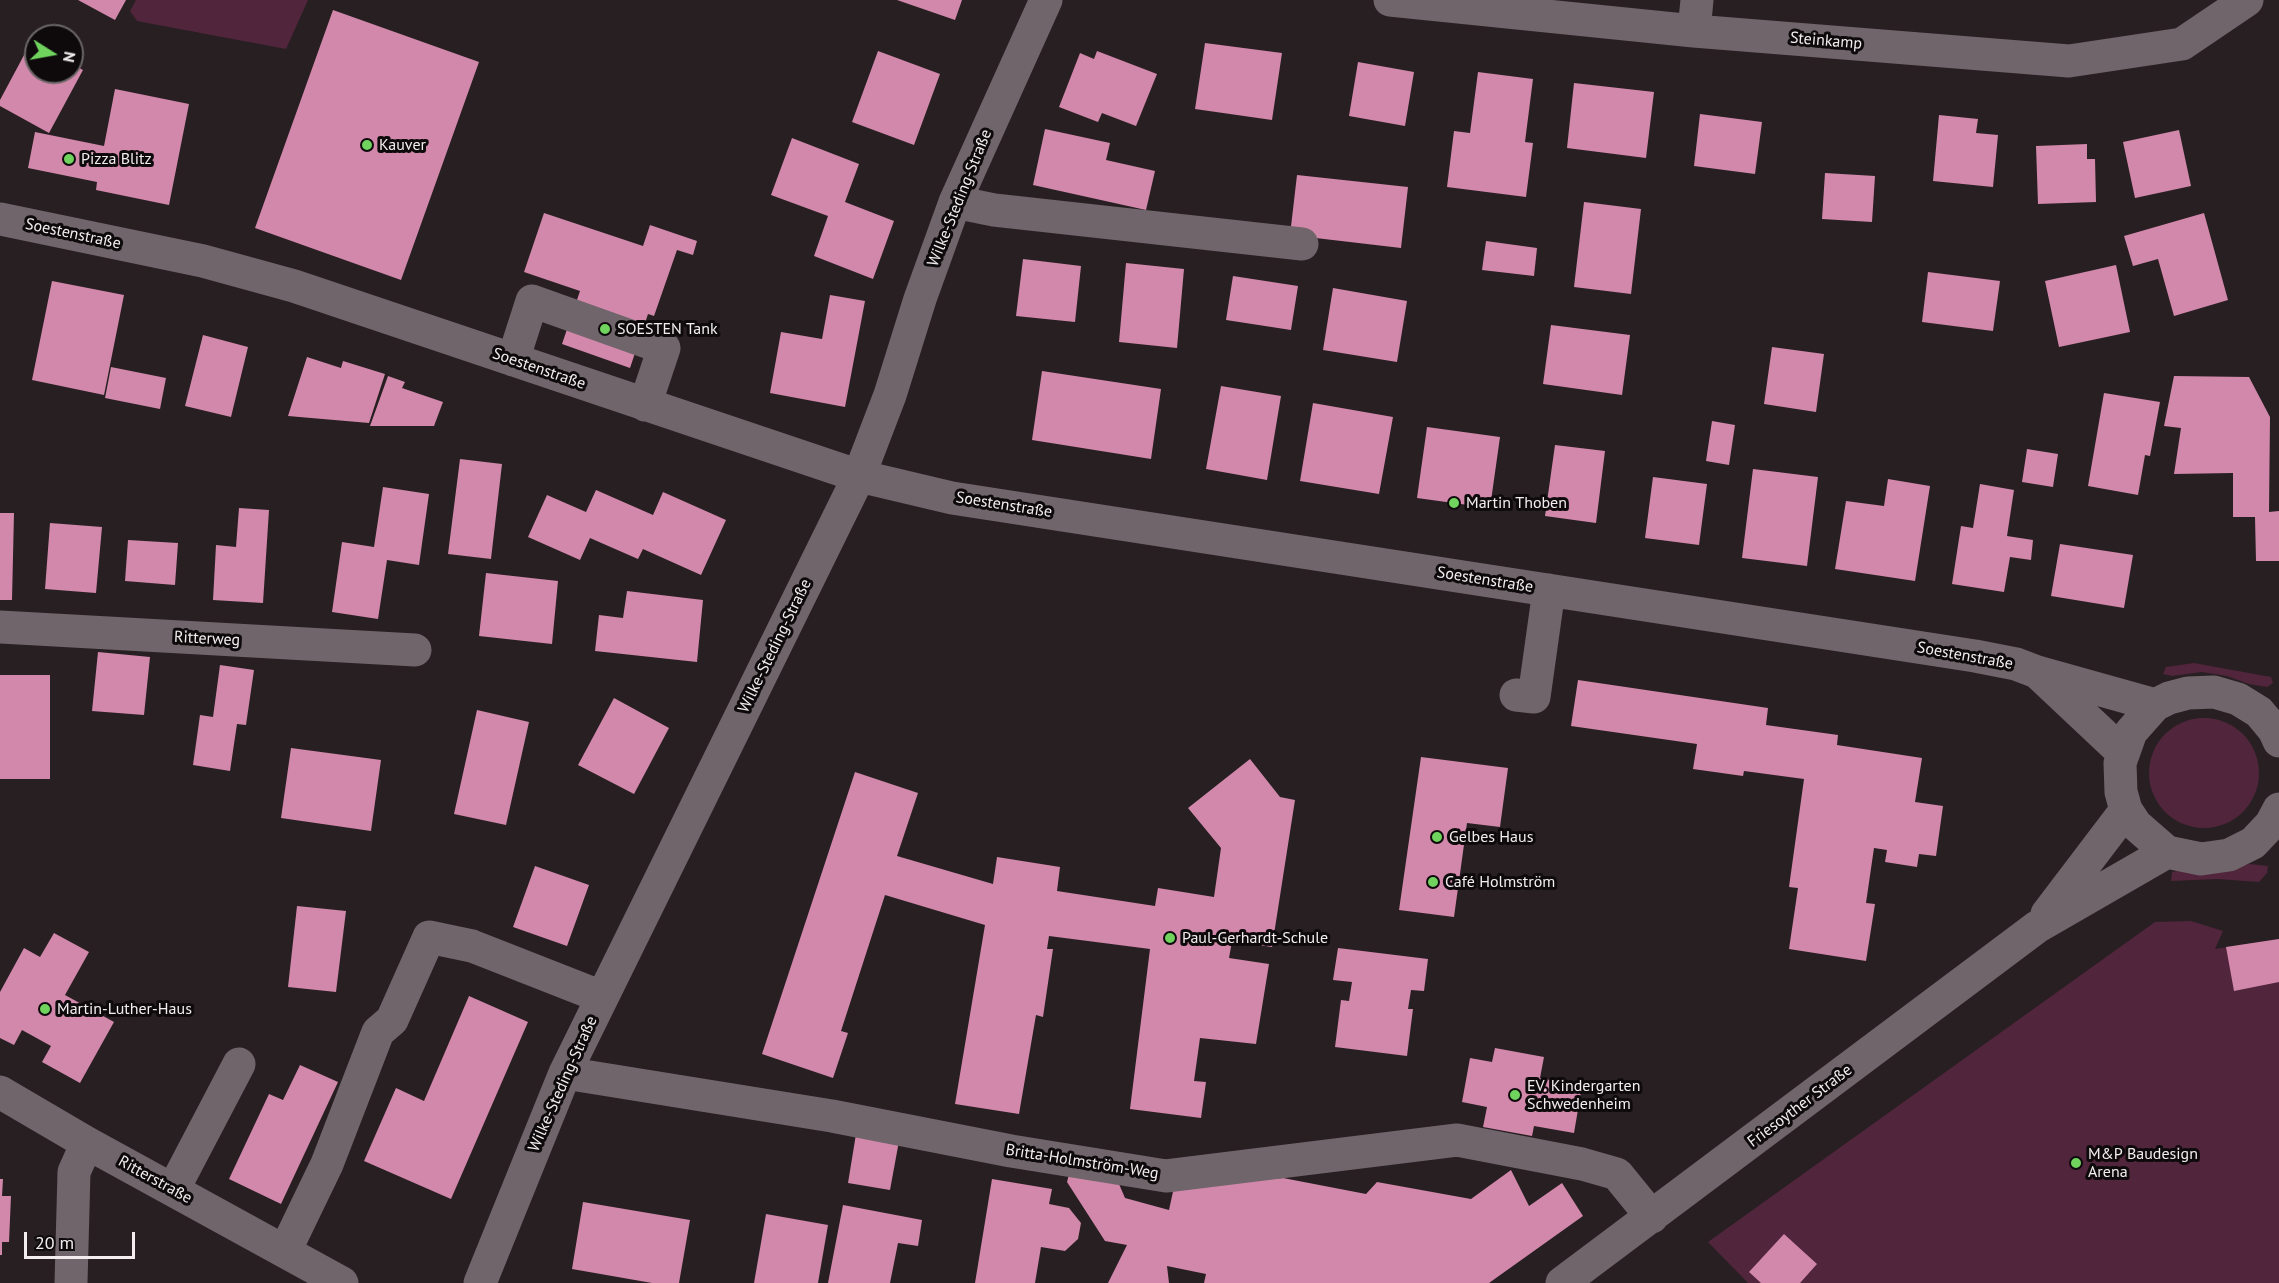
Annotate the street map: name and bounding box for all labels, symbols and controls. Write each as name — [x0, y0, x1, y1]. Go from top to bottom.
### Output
north arrow — [24, 24, 84, 84]
street label: Steinkamp — [1789, 28, 1863, 54]
text: N — [59, 50, 81, 64]
street label: Wilke-Steding-Straße — [924, 127, 996, 269]
place label: Kauver — [379, 135, 426, 155]
marker: Kauver — [360, 138, 374, 152]
place label: Pizza Blitz — [81, 149, 152, 169]
marker: Pizza Blitz — [62, 152, 76, 166]
street label: Soestenstraße — [23, 215, 123, 253]
place label: SOESTEN Tank — [617, 319, 718, 339]
marker: SOESTEN Tank — [598, 322, 612, 336]
street label: Soestenstraße — [490, 344, 588, 394]
street label: Soestenstraße — [954, 488, 1054, 522]
place label: Martin Thoben — [1466, 493, 1567, 513]
marker: Martin Thoben — [1447, 496, 1461, 510]
street label: Soestenstraße — [1435, 563, 1535, 597]
street label: Wilke-Steding-Straße — [734, 576, 816, 716]
street label: Ritterweg — [173, 628, 241, 650]
street label: Soestenstraße — [1915, 638, 2015, 674]
place label: Gelbes Haus — [1449, 827, 1533, 847]
marker: Gelbes Haus — [1430, 830, 1444, 844]
place label: Café Holmström — [1445, 872, 1555, 892]
marker: Café Holmström — [1426, 875, 1440, 889]
place label: Paul-Gerhardt-Schule — [1182, 928, 1328, 948]
marker: Paul-Gerhardt-Schule — [1163, 931, 1177, 945]
place label: Martin-Luther-Haus — [57, 999, 192, 1019]
marker: Martin-Luther-Haus — [38, 1002, 52, 1016]
street label: Wilke-Steding-Straße — [524, 1013, 602, 1155]
street label: Friesoyther Straße — [1744, 1061, 1856, 1151]
place label: EV. Kindergarten Schwedenheim — [1527, 1076, 1640, 1114]
marker: EV. Kindergarten Schwedenheim — [1508, 1088, 1522, 1102]
street label: Britta-Holmström-Weg — [1004, 1140, 1160, 1184]
place label: M&P Baudesign Arena — [2088, 1144, 2198, 1182]
street label: Ritterstraße — [115, 1152, 195, 1208]
marker: M&P Baudesign Arena — [2069, 1156, 2083, 1170]
scale bar — [27, 1220, 138, 1258]
text: 20 m — [35, 1231, 74, 1254]

